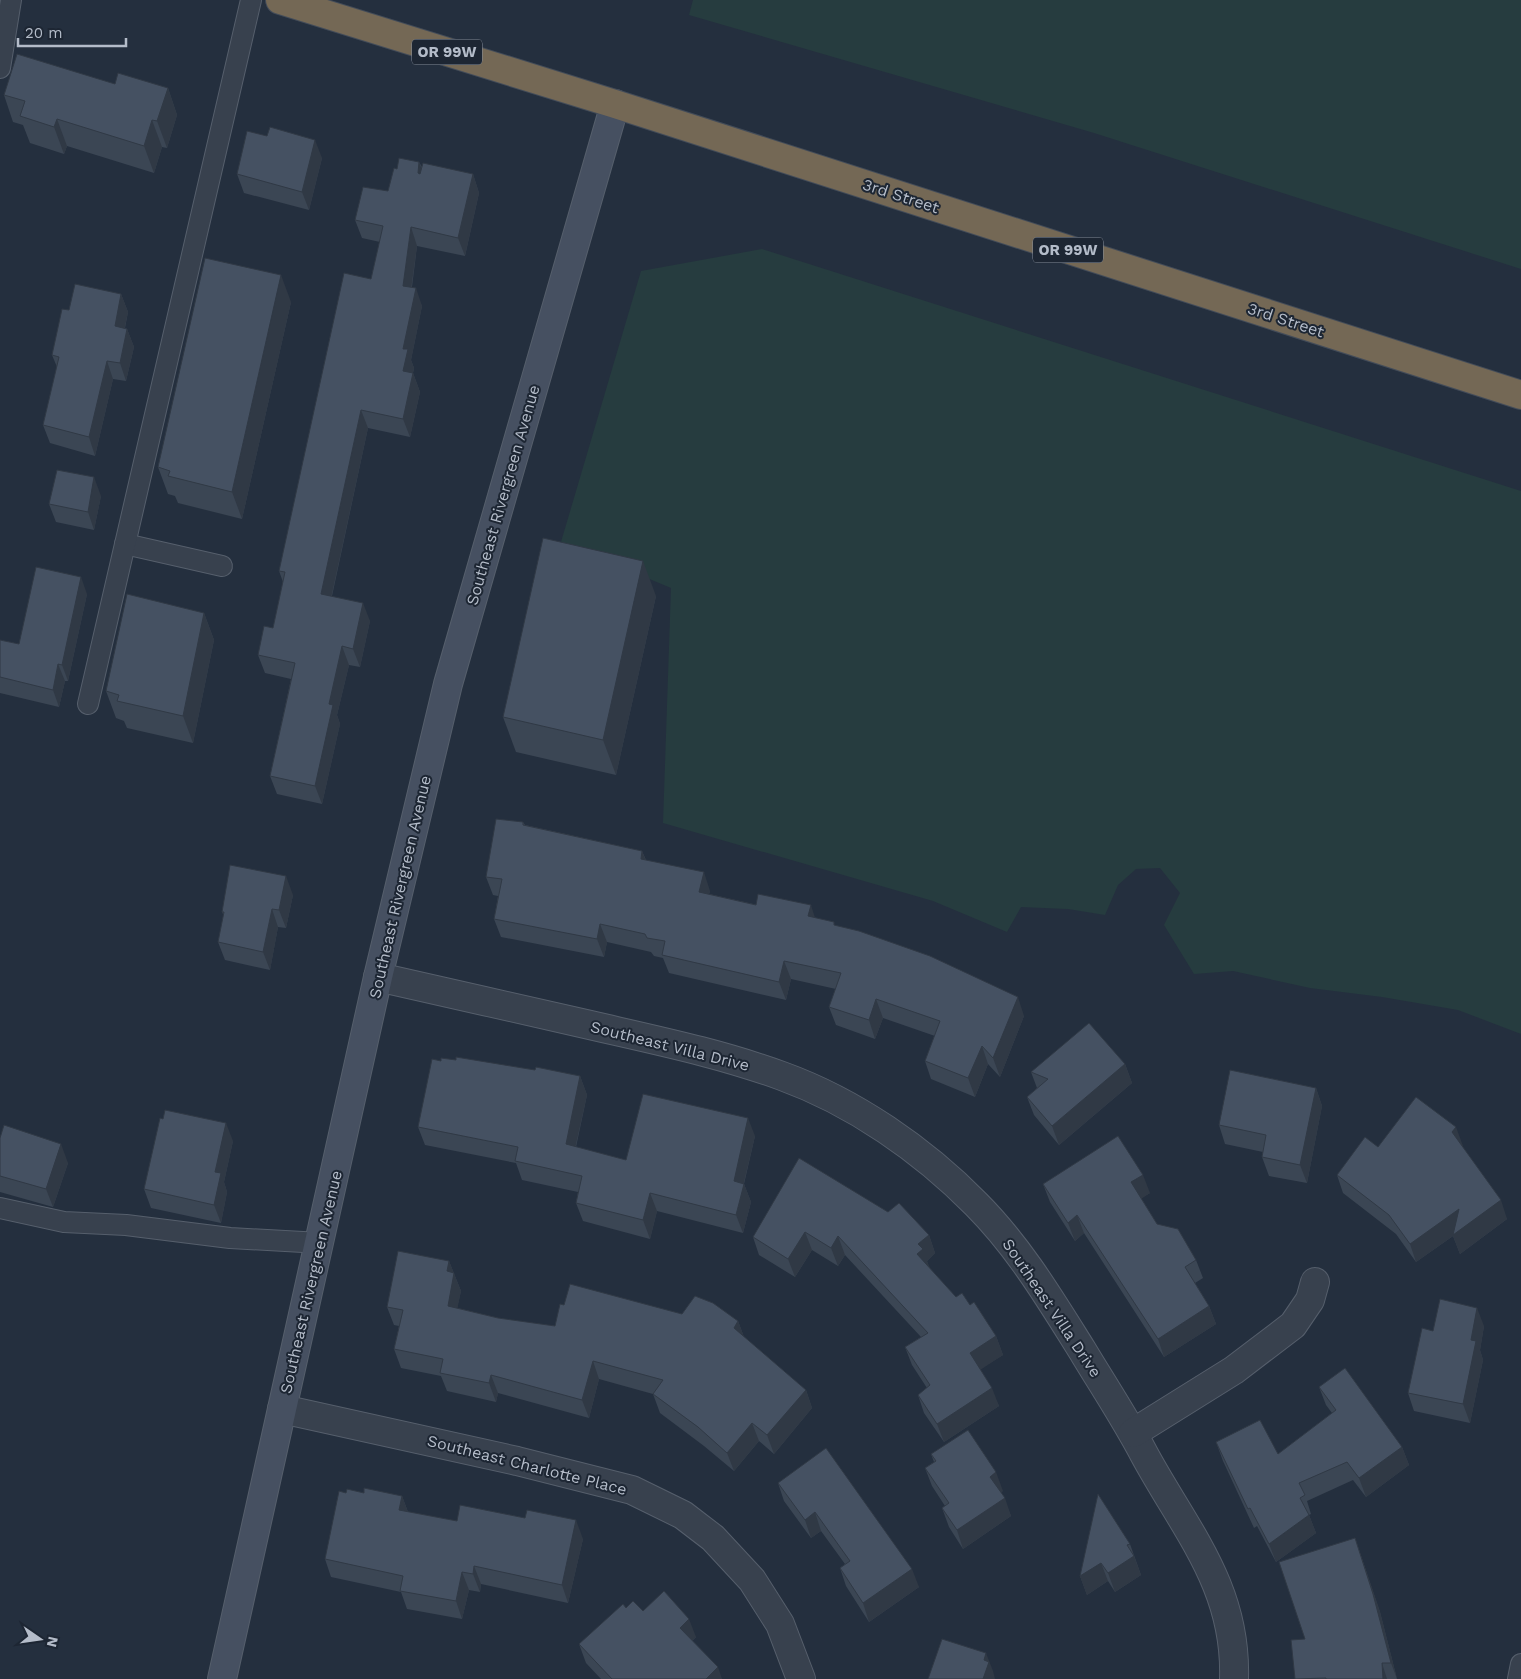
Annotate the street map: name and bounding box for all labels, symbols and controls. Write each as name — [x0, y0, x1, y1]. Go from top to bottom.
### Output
scale bar — [18, 15, 125, 47]
text: 20 m — [25, 24, 63, 42]
road number: OR 99W — [412, 40, 482, 64]
street label: 3rd Street — [860, 175, 942, 217]
road number: OR 99W — [1033, 238, 1103, 262]
street label: 3rd Street — [1245, 299, 1327, 341]
street label: Southeast Rivergreen Avenue — [462, 383, 544, 607]
street label: Southeast Rivergreen Avenue — [365, 774, 435, 1000]
street label: Southeast Villa Drive — [589, 1017, 751, 1075]
street label: Southeast Rivergreen Avenue — [276, 1169, 346, 1395]
street label: Southeast Villa Drive — [999, 1235, 1105, 1381]
street label: Southeast Charlotte Place — [425, 1431, 629, 1499]
north arrow — [15, 1614, 65, 1664]
text: N — [44, 1635, 62, 1649]

